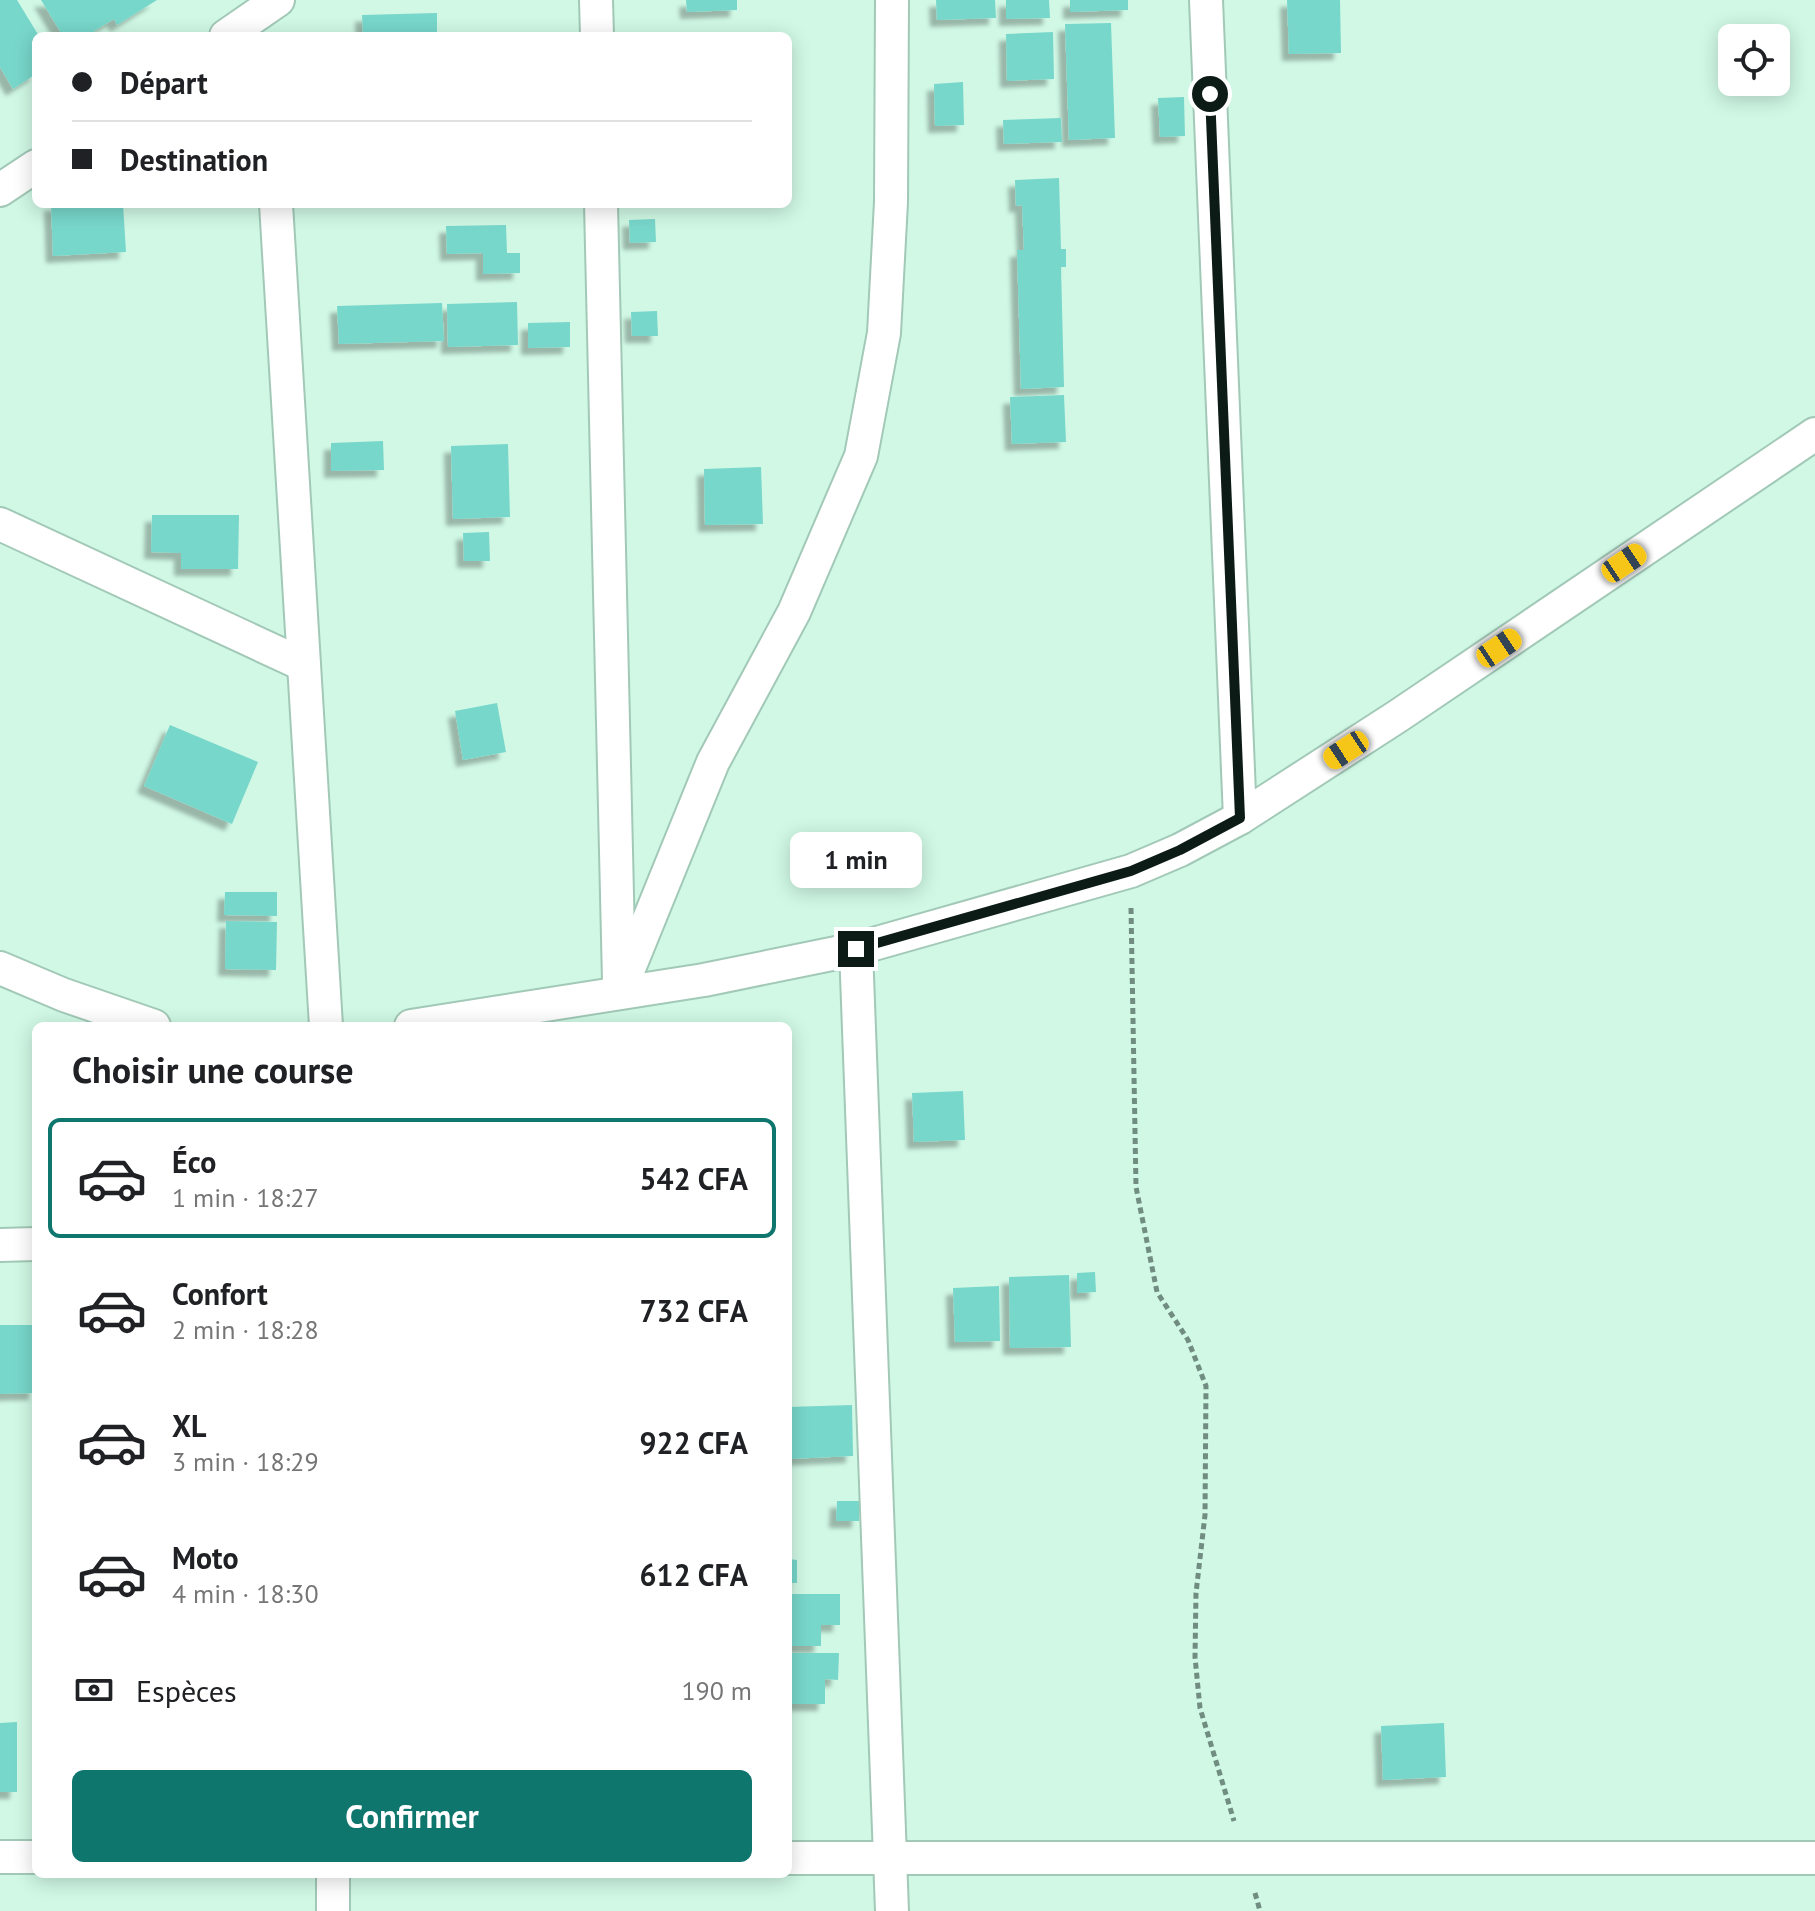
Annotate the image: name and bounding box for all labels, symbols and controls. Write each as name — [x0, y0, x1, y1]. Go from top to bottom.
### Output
map controls — [1718, 24, 1790, 96]
button: locate — [1718, 24, 1790, 96]
text: Départ — [120, 63, 208, 102]
route start — [1192, 76, 1228, 112]
text: Destination — [120, 140, 268, 179]
car — [1597, 540, 1651, 586]
car — [1472, 625, 1526, 671]
car — [1319, 727, 1373, 773]
callout: 1 min — [790, 833, 922, 889]
text: 1 min — [824, 843, 888, 876]
route end — [838, 931, 874, 967]
text: Choisir une course — [72, 1046, 354, 1093]
icon: car — [76, 1142, 148, 1214]
text: Éco — [172, 1142, 216, 1181]
text: 542 CFA — [640, 1159, 748, 1198]
text: 1 min · 18:27 — [172, 1181, 319, 1214]
icon: car — [76, 1274, 148, 1346]
text: Confort — [172, 1274, 268, 1313]
text: 732 CFA — [640, 1291, 748, 1330]
text: 2 min · 18:28 — [172, 1313, 319, 1346]
icon: car — [76, 1406, 148, 1478]
text: XL — [172, 1406, 206, 1445]
text: 922 CFA — [640, 1423, 748, 1462]
text: 3 min · 18:29 — [172, 1445, 319, 1478]
icon: car — [76, 1538, 148, 1610]
text: Moto — [172, 1538, 239, 1577]
text: 612 CFA — [640, 1555, 748, 1594]
text: 4 min · 18:30 — [172, 1577, 319, 1610]
icon: cash — [72, 1668, 116, 1712]
text: Espèces — [136, 1671, 237, 1710]
text: 190 m — [681, 1674, 752, 1707]
button: Confirmer — [72, 1770, 752, 1862]

